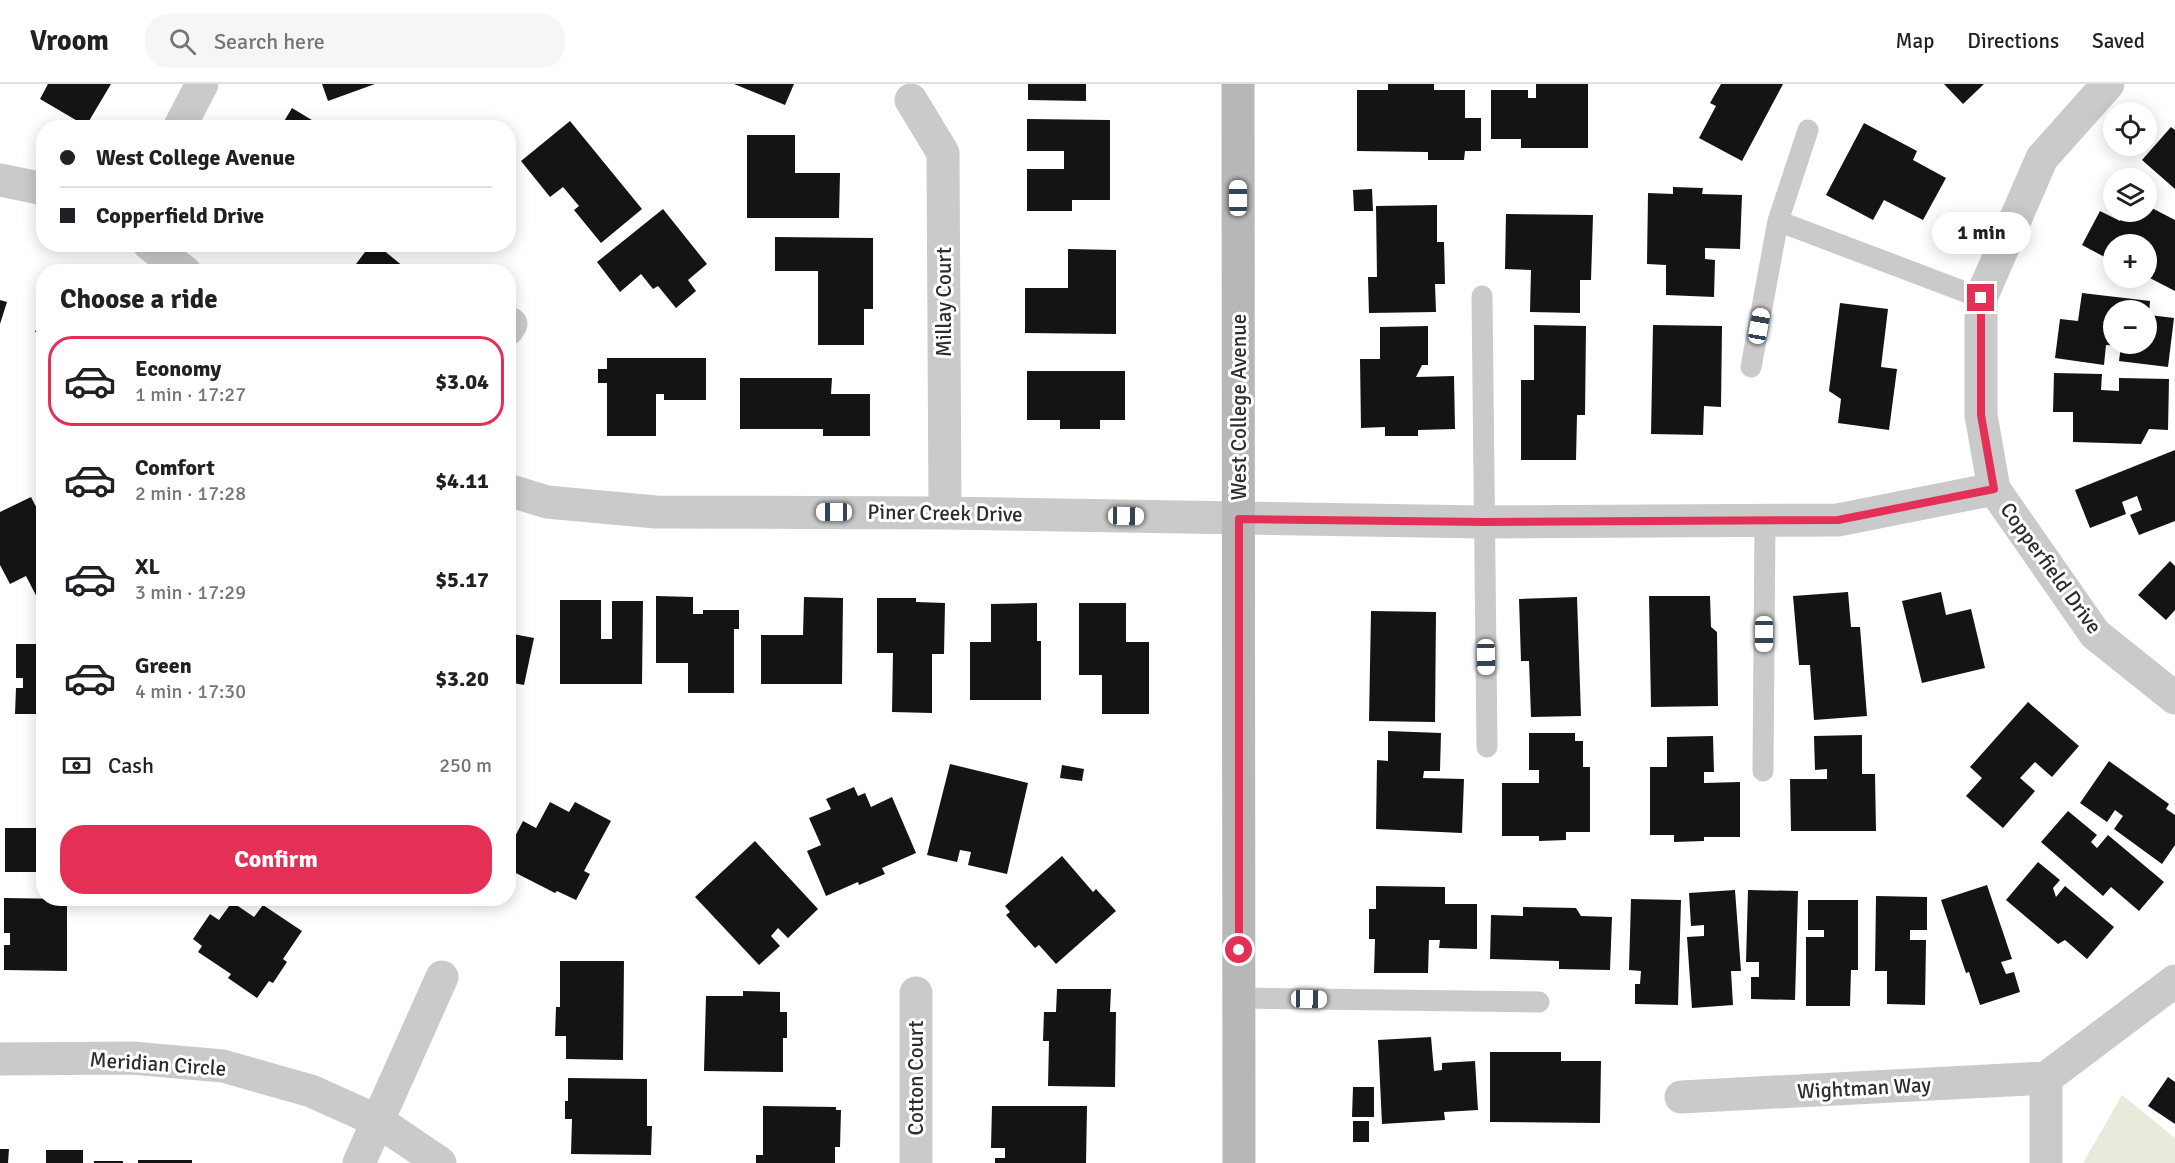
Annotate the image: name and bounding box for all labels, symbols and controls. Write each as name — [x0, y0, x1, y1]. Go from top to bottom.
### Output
search box — [145, 14, 565, 68]
text: Vroom — [30, 24, 109, 58]
icon: search — [166, 25, 199, 58]
text: Search here — [214, 28, 325, 55]
text: Map — [1896, 28, 1934, 54]
text: Directions — [1967, 28, 2059, 54]
text: Saved — [2092, 28, 2145, 54]
map controls — [2103, 102, 2157, 354]
button: locate — [2103, 102, 2157, 156]
text: West College Avenue — [96, 144, 295, 171]
button: layers — [2103, 168, 2157, 222]
car — [1229, 180, 1247, 216]
text: Copperfield Drive — [96, 202, 264, 229]
callout: 1 min — [1932, 211, 2030, 253]
text: 1 min — [1957, 220, 2006, 245]
button: + — [2103, 234, 2157, 288]
street label: Millay Court — [931, 247, 957, 357]
text: Choose a ride — [60, 283, 218, 316]
route end — [1967, 284, 1994, 311]
button: − — [2103, 300, 2157, 354]
car — [1747, 307, 1771, 345]
street label: West College Avenue — [1226, 314, 1252, 500]
icon: car — [63, 354, 117, 408]
text: Economy — [135, 355, 221, 382]
text: $3.04 — [435, 368, 489, 395]
text: 1 min · 17:27 — [135, 382, 246, 407]
icon: car — [63, 453, 117, 507]
text: Comfort — [135, 454, 215, 481]
text: $4.11 — [435, 467, 489, 494]
text: 2 min · 17:28 — [135, 481, 246, 506]
street label: Copperfield Drive — [1995, 497, 2107, 639]
street label: Piner Creek Drive — [867, 499, 1023, 527]
car — [816, 503, 852, 521]
car — [1108, 507, 1144, 525]
icon: car — [63, 552, 117, 606]
text: XL — [135, 553, 160, 580]
text: $5.17 — [435, 566, 489, 593]
text: 3 min · 17:29 — [135, 580, 246, 605]
car — [1755, 616, 1773, 652]
car — [1477, 639, 1495, 675]
icon: car — [63, 651, 117, 705]
text: Green — [135, 652, 192, 679]
text: $3.20 — [435, 665, 489, 692]
text: 4 min · 17:30 — [135, 679, 246, 704]
icon: cash — [60, 749, 93, 782]
text: Cash — [108, 752, 154, 779]
text: 250 m — [439, 753, 492, 778]
button: Confirm — [60, 825, 492, 894]
route start — [1225, 936, 1252, 963]
car — [1291, 990, 1327, 1008]
street label: Cotton Court — [903, 1020, 929, 1136]
street label: Meridian Circle — [89, 1046, 227, 1082]
street label: Wightman Way — [1796, 1071, 1932, 1104]

